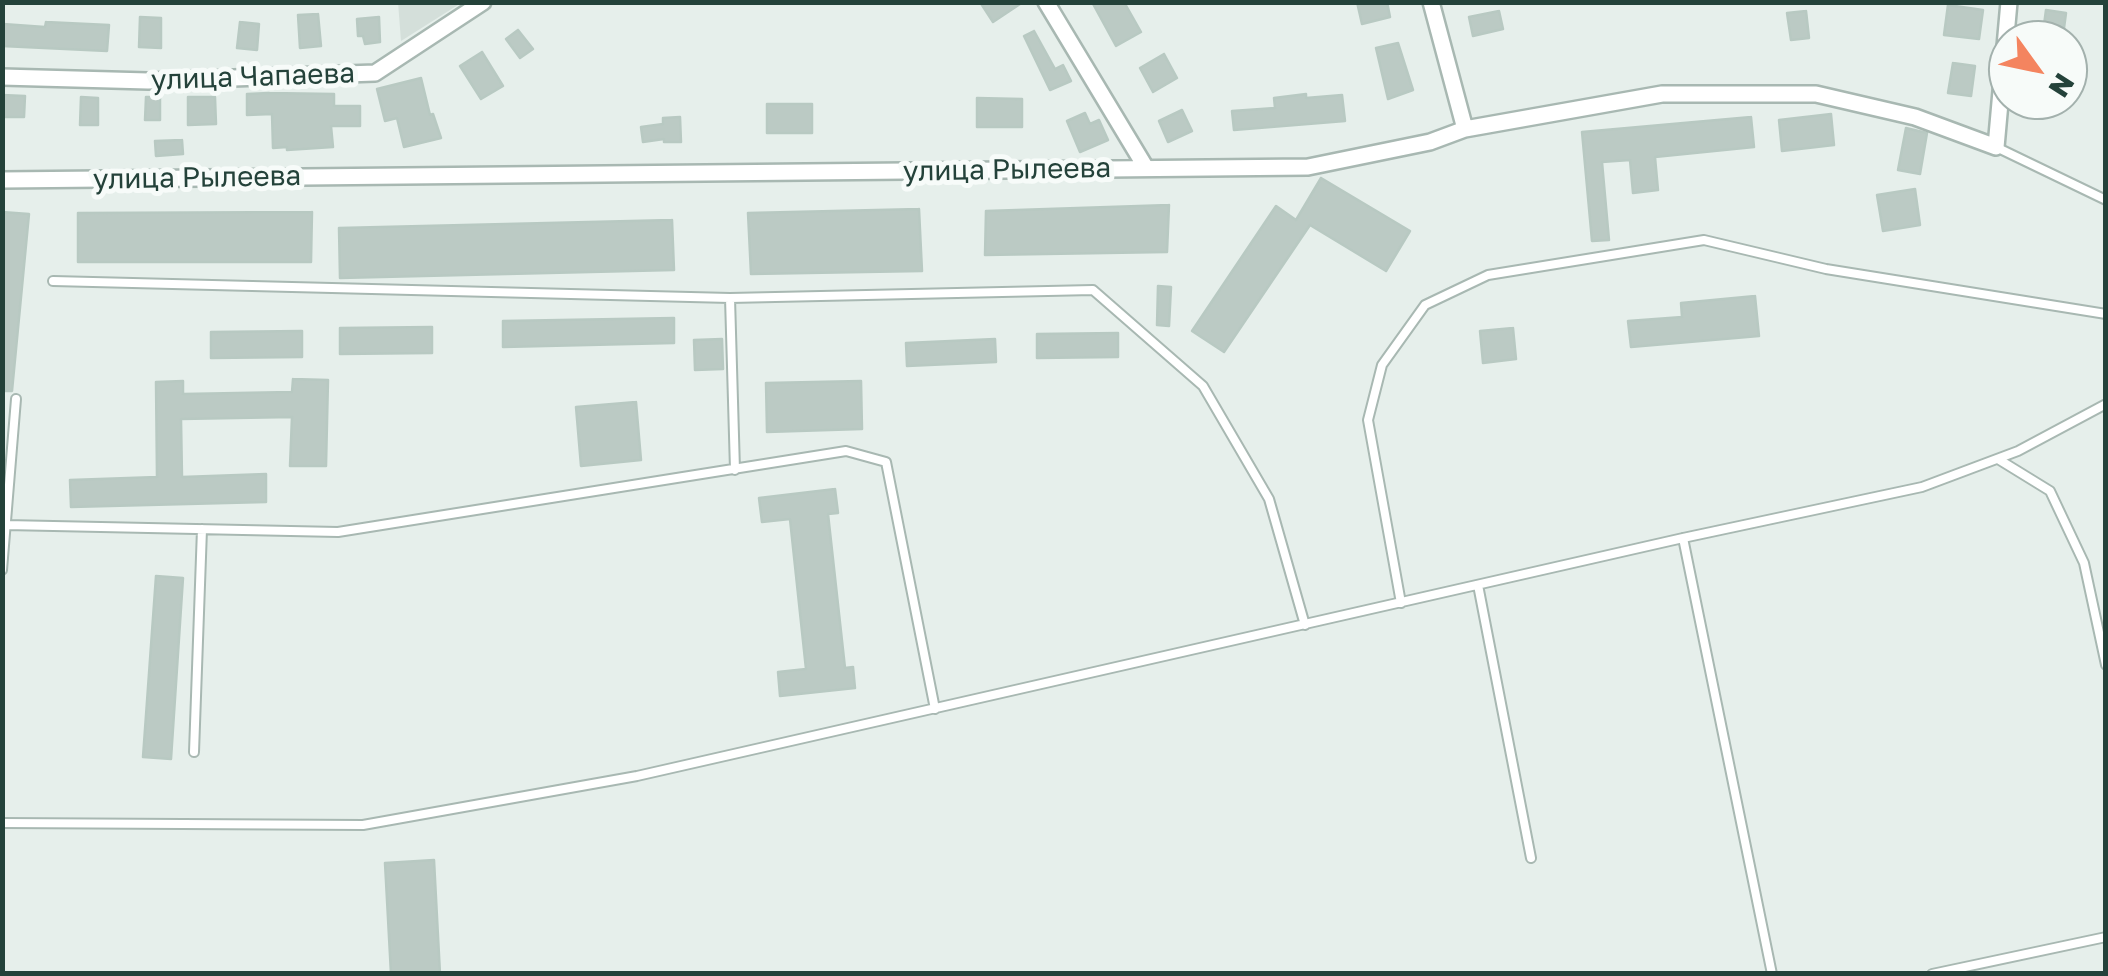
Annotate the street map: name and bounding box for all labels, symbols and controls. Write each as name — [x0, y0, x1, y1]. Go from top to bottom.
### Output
north arrow — [1988, 20, 2088, 120]
street label: улица Чапаева — [150, 57, 356, 97]
text: N — [2042, 68, 2082, 103]
street label: улица Рылеева — [903, 151, 1111, 189]
street label: улица Рылеева — [93, 159, 301, 197]

